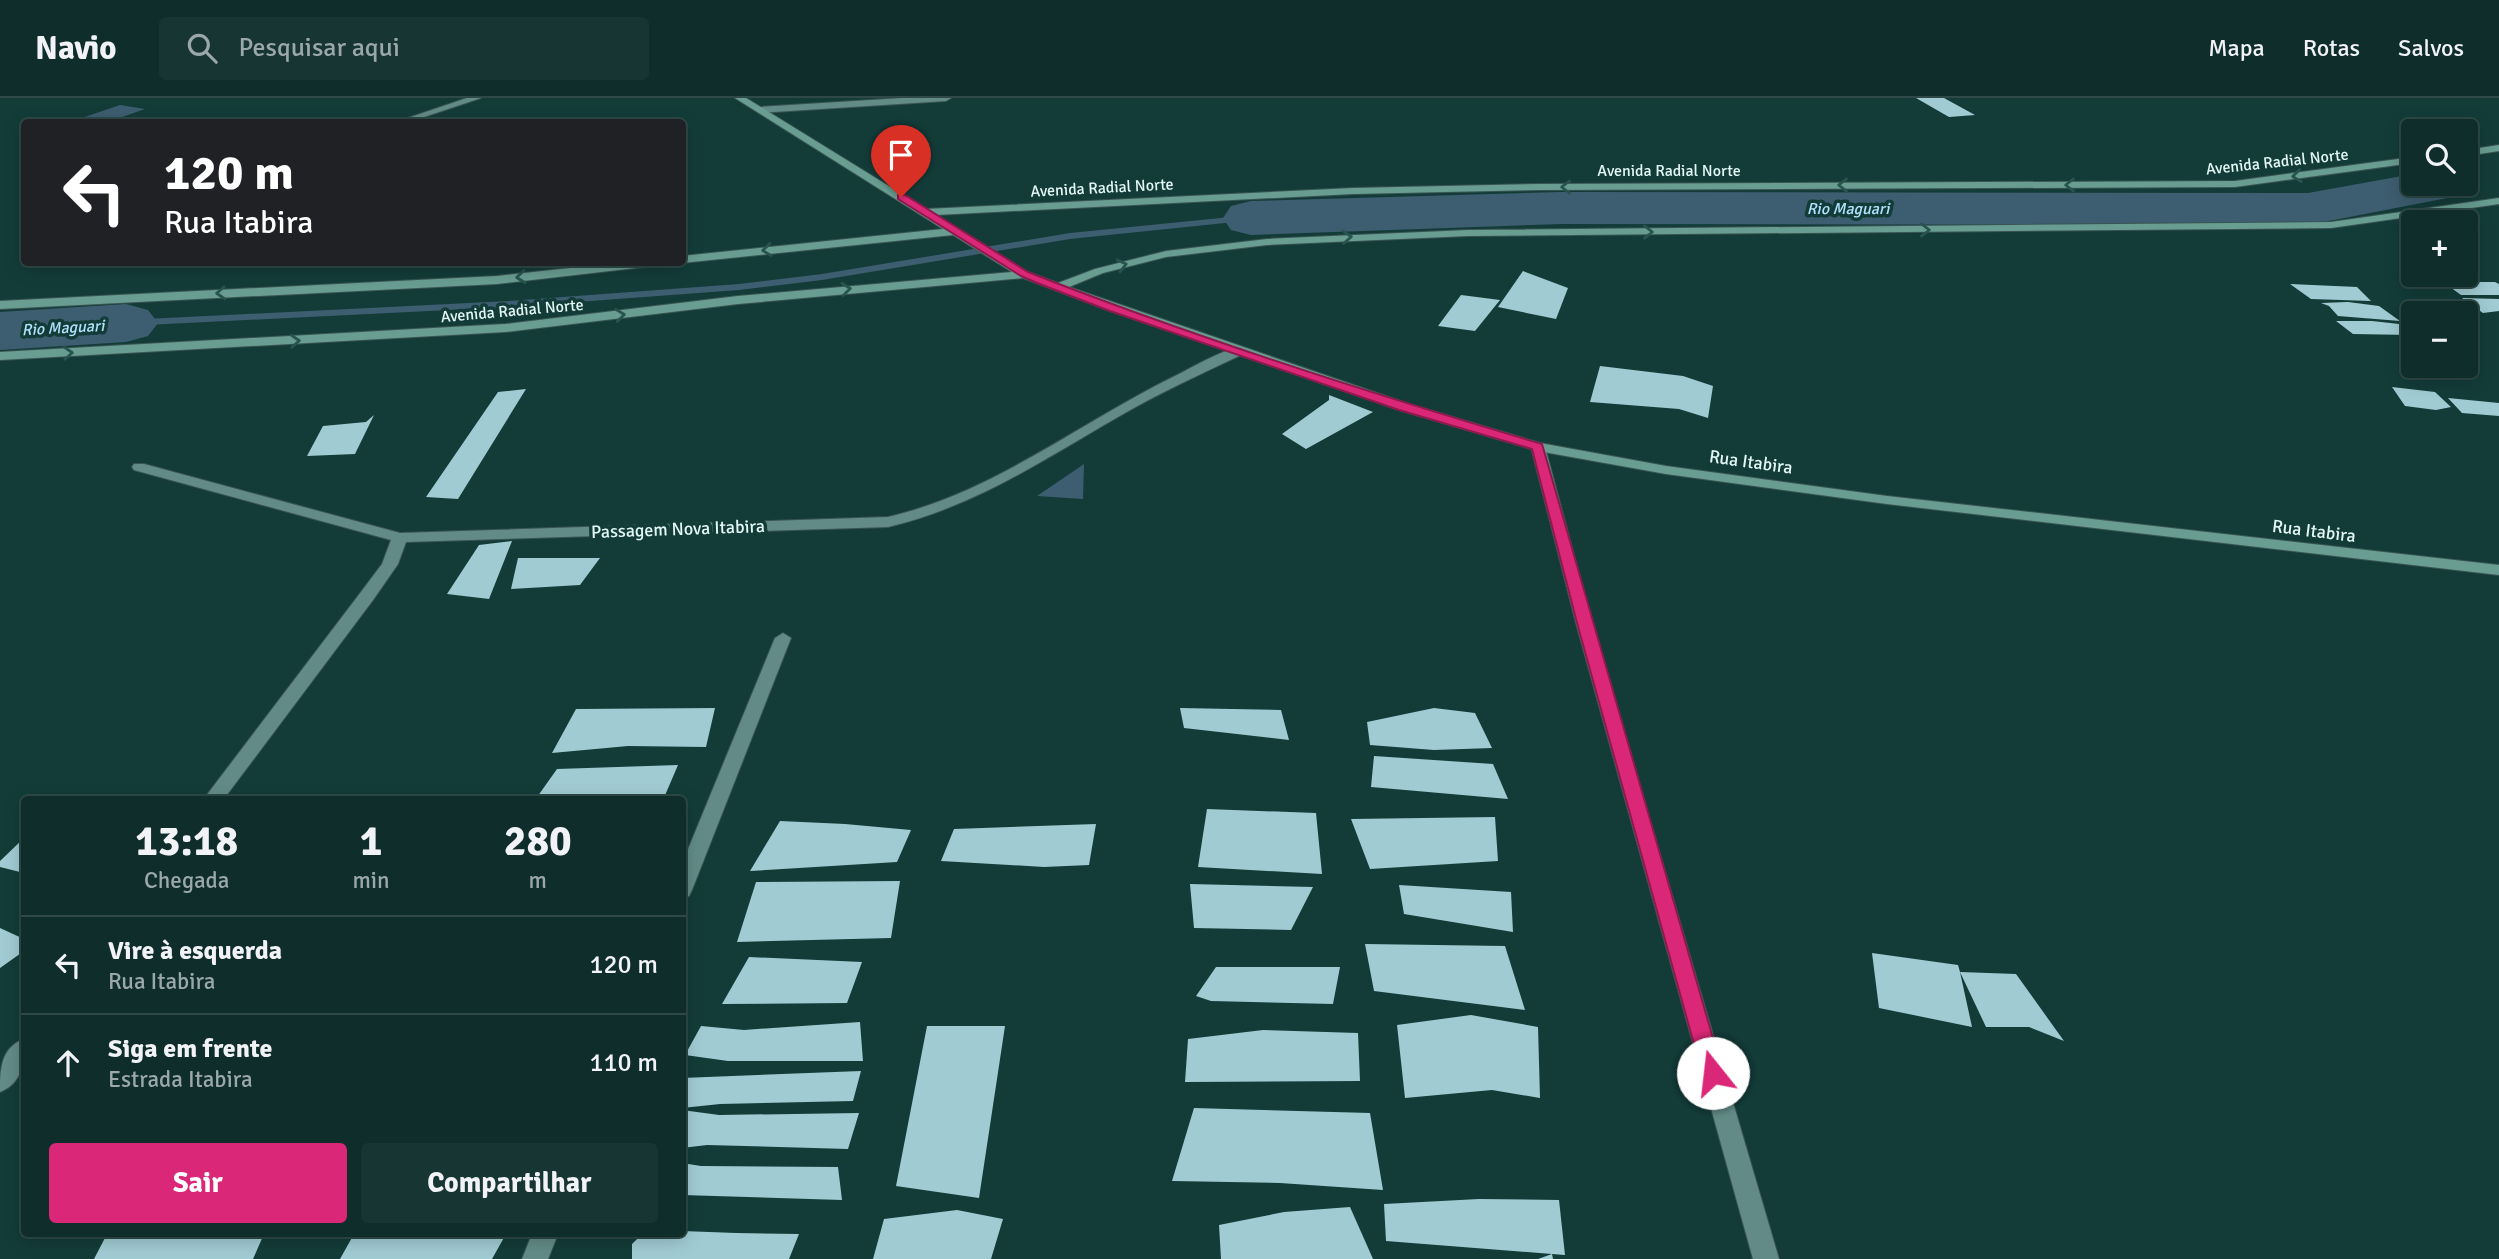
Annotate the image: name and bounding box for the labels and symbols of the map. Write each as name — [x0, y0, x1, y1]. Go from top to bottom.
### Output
pin — [871, 125, 931, 197]
street label: Avenida Radial Norte — [2205, 145, 2349, 179]
street label: Avenida Radial Norte — [1597, 161, 1741, 181]
one-way arrow — [2291, 169, 2303, 184]
street label: Avenida Radial Norte — [1030, 174, 1174, 202]
one-way arrow — [1837, 177, 1847, 193]
one-way arrow — [2064, 177, 2075, 192]
one-way arrow — [1560, 179, 1571, 195]
water label: Rio Maguari — [1807, 199, 1891, 219]
one-way arrow — [1920, 222, 1930, 238]
one-way arrow — [1643, 224, 1654, 240]
one-way arrow — [1342, 230, 1353, 245]
one-way arrow — [761, 242, 772, 257]
one-way arrow — [1116, 259, 1128, 273]
one-way arrow — [516, 270, 527, 285]
one-way arrow — [840, 282, 852, 297]
one-way arrow — [215, 286, 226, 301]
street label: Avenida Radial Norte — [440, 295, 584, 327]
one-way arrow — [614, 308, 626, 323]
water label: Rio Maguari — [21, 316, 106, 340]
one-way arrow — [290, 333, 301, 348]
one-way arrow — [63, 345, 74, 360]
street label: Rua Itabira — [1708, 445, 1794, 479]
street label: Passagem Nova Itabira — [591, 515, 765, 543]
street label: Rua Itabira — [2271, 515, 2357, 547]
position arrow — [1676, 1036, 1750, 1110]

